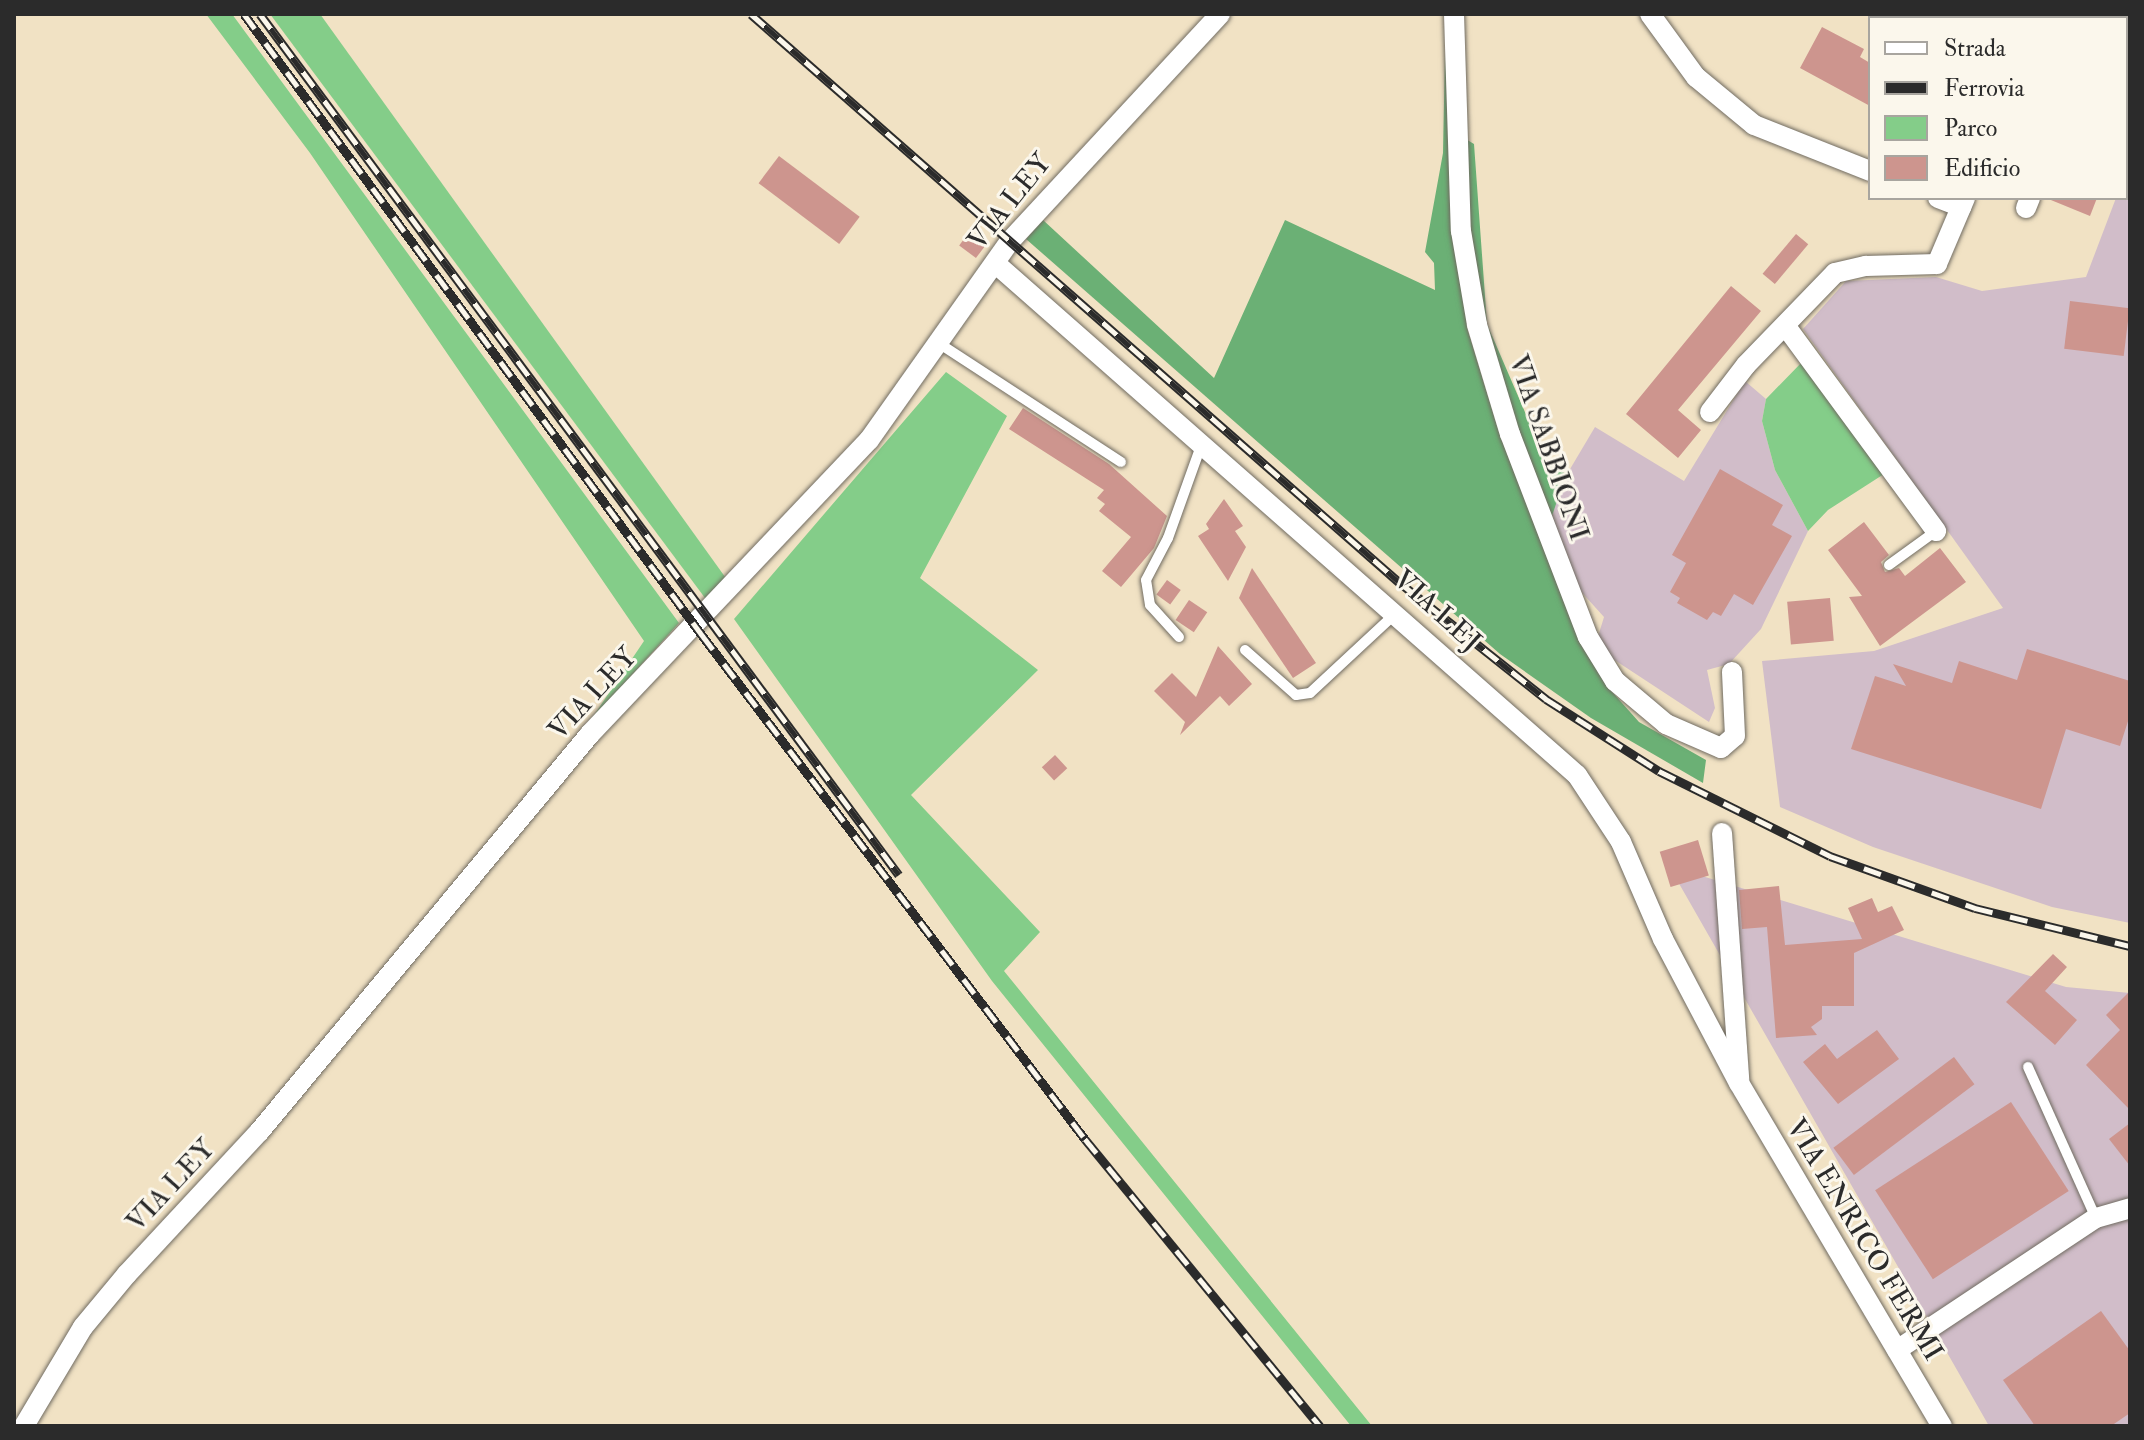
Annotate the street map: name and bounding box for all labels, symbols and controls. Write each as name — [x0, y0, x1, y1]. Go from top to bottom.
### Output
legend — [1868, 16, 2128, 200]
text: Strada — [1944, 33, 2006, 64]
text: Ferrovia — [1944, 73, 2024, 104]
text: Parco — [1944, 113, 1997, 144]
street label: VIA LEY — [961, 147, 1059, 257]
text: Edificio — [1944, 153, 2020, 184]
street label: VIA SABBIONI — [1500, 351, 1596, 545]
street label: VIA LEJ — [1386, 563, 1488, 659]
street label: VIA LEY — [542, 641, 644, 747]
street label: VIA ENRICO FERMI — [1778, 1113, 1950, 1367]
street label: VIA LEY — [120, 1133, 222, 1239]

